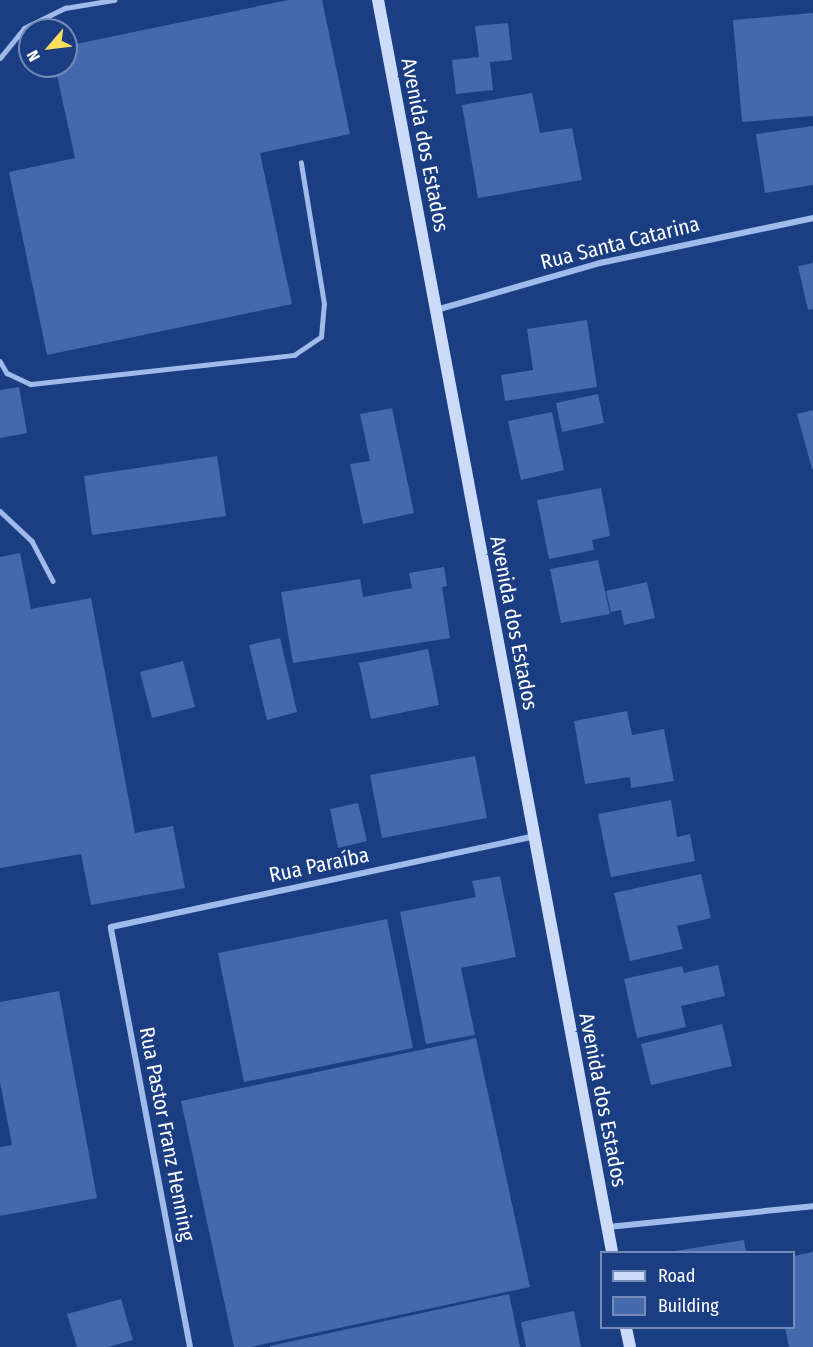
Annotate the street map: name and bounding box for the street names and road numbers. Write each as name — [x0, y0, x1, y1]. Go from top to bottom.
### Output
street label: Avenida dos Estados — [396, 56, 454, 234]
street label: Rua Santa Catarina — [538, 211, 702, 275]
street label: Avenida dos Estados — [485, 534, 543, 712]
street label: Rua Paraíba — [267, 842, 371, 888]
street label: Avenida dos Estados — [574, 1011, 632, 1189]
street label: Rua Pastor Franz Henning — [134, 1025, 200, 1243]

